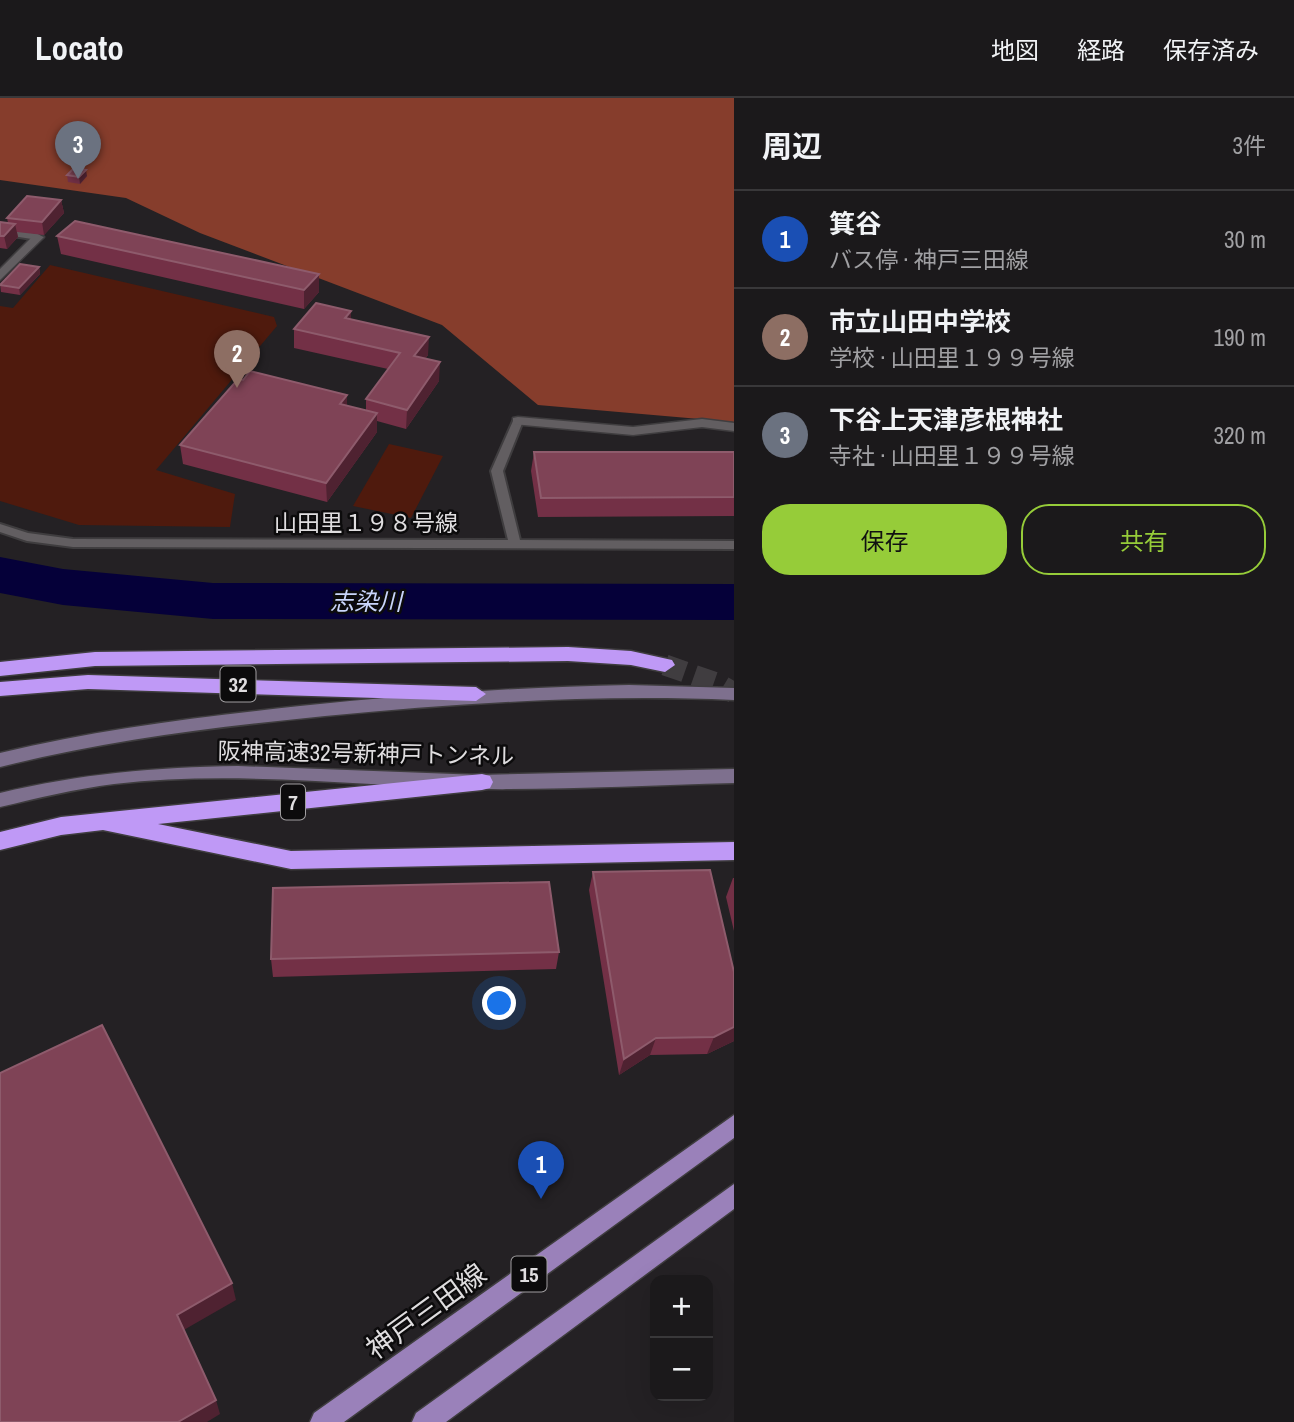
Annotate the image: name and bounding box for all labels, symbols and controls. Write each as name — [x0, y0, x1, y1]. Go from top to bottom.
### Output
text: Locato — [35, 26, 124, 70]
text: 地図 — [991, 34, 1039, 66]
text: 経路 — [1077, 34, 1125, 66]
text: 保存済み — [1163, 34, 1259, 66]
pin: 3 — [55, 121, 101, 179]
text: 周辺 — [762, 126, 822, 166]
text: 3件 — [1233, 130, 1266, 161]
text: 箕谷 — [829, 206, 881, 241]
text: 1 — [780, 224, 790, 255]
text: 30 m — [1224, 224, 1266, 255]
text: バス停 · 神戸三田線 — [829, 244, 1029, 275]
text: 市立山田中学校 — [829, 304, 1011, 339]
text: 2 — [780, 322, 790, 353]
text: 190 m — [1214, 322, 1266, 353]
pin: 2 — [214, 330, 260, 388]
text: 学校 · 山田里１９９号線 — [829, 342, 1075, 373]
text: 下谷上天津彦根神社 — [829, 402, 1063, 437]
text: 3 — [780, 420, 790, 451]
text: 320 m — [1214, 420, 1266, 451]
text: 寺社 · 山田里１９９号線 — [829, 440, 1075, 471]
button: 保存 — [762, 504, 1007, 575]
button: 共有 — [1021, 504, 1266, 575]
street label: 山田里１９８号線 — [274, 507, 458, 538]
water label: 志染川 — [330, 585, 405, 617]
road number: 32 — [220, 666, 256, 702]
street label: 阪神高速32号新神戸トンネル — [217, 735, 515, 771]
road number: 7 — [281, 784, 305, 820]
your location — [482, 986, 516, 1020]
pin: 1 — [518, 1141, 564, 1199]
street label: 神戸三田線 — [358, 1254, 494, 1368]
road number: 15 — [512, 1256, 546, 1292]
map controls — [650, 1275, 713, 1401]
button: + — [650, 1275, 713, 1338]
button: − — [650, 1338, 713, 1401]

